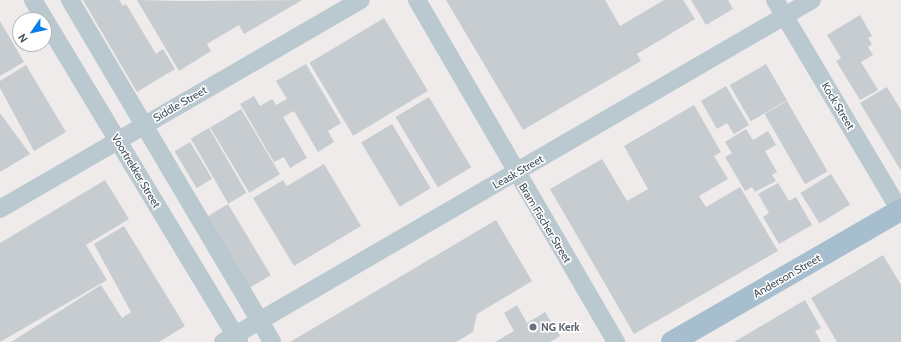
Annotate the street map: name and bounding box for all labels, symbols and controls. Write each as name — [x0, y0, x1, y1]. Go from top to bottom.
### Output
north arrow — [12, 12, 52, 52]
text: N — [15, 31, 31, 45]
street label: Kock Street — [819, 80, 857, 132]
street label: Siddle Street — [151, 83, 209, 125]
street label: Voortrekker Street — [109, 132, 163, 210]
street label: Leask Street — [490, 152, 546, 192]
street label: Bram Fischer Street — [516, 181, 574, 265]
street label: Anderson Street — [751, 251, 823, 301]
place label: NG Kerk — [541, 320, 580, 334]
marker: NG Kerk — [528, 322, 538, 332]

